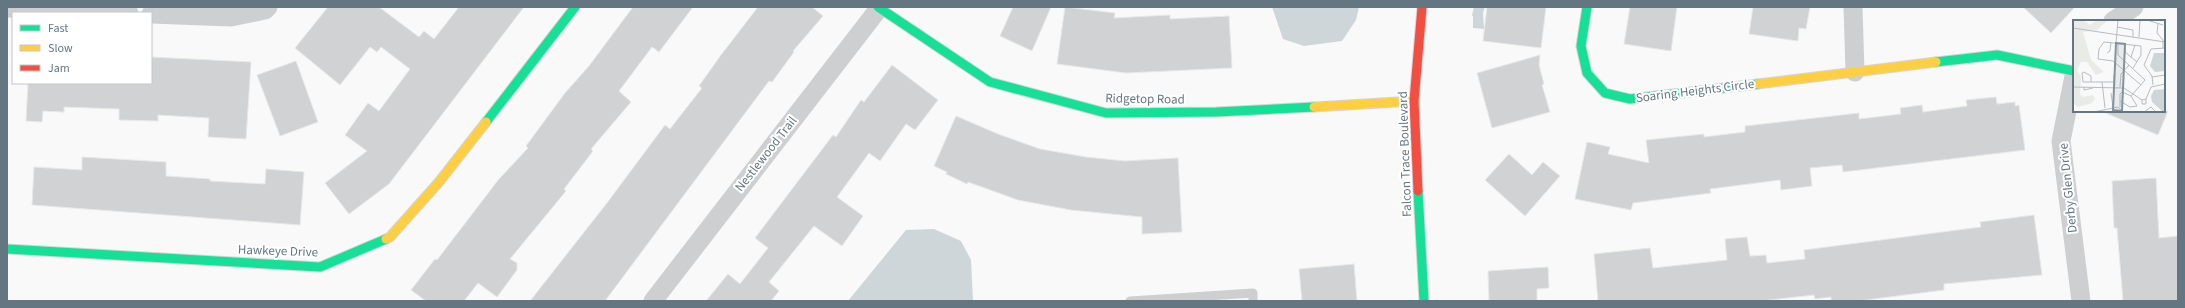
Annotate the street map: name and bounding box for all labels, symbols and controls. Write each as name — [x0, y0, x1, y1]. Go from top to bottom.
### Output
legend — [12, 12, 152, 84]
text: Fast — [48, 20, 68, 37]
inset map — [2073, 20, 2165, 112]
text: Slow — [48, 40, 73, 57]
text: Jam — [48, 60, 70, 77]
street label: Soaring Heights Circle — [1635, 75, 1755, 107]
street label: Ridgetop Road — [1105, 89, 1185, 109]
street label: Falcon Trace Boulevard — [1394, 91, 1416, 217]
street label: Nestlewood Trail — [731, 113, 801, 195]
street label: Derby Glen Drive — [2054, 142, 2082, 234]
street label: Hawkeye Drive — [238, 241, 318, 261]

